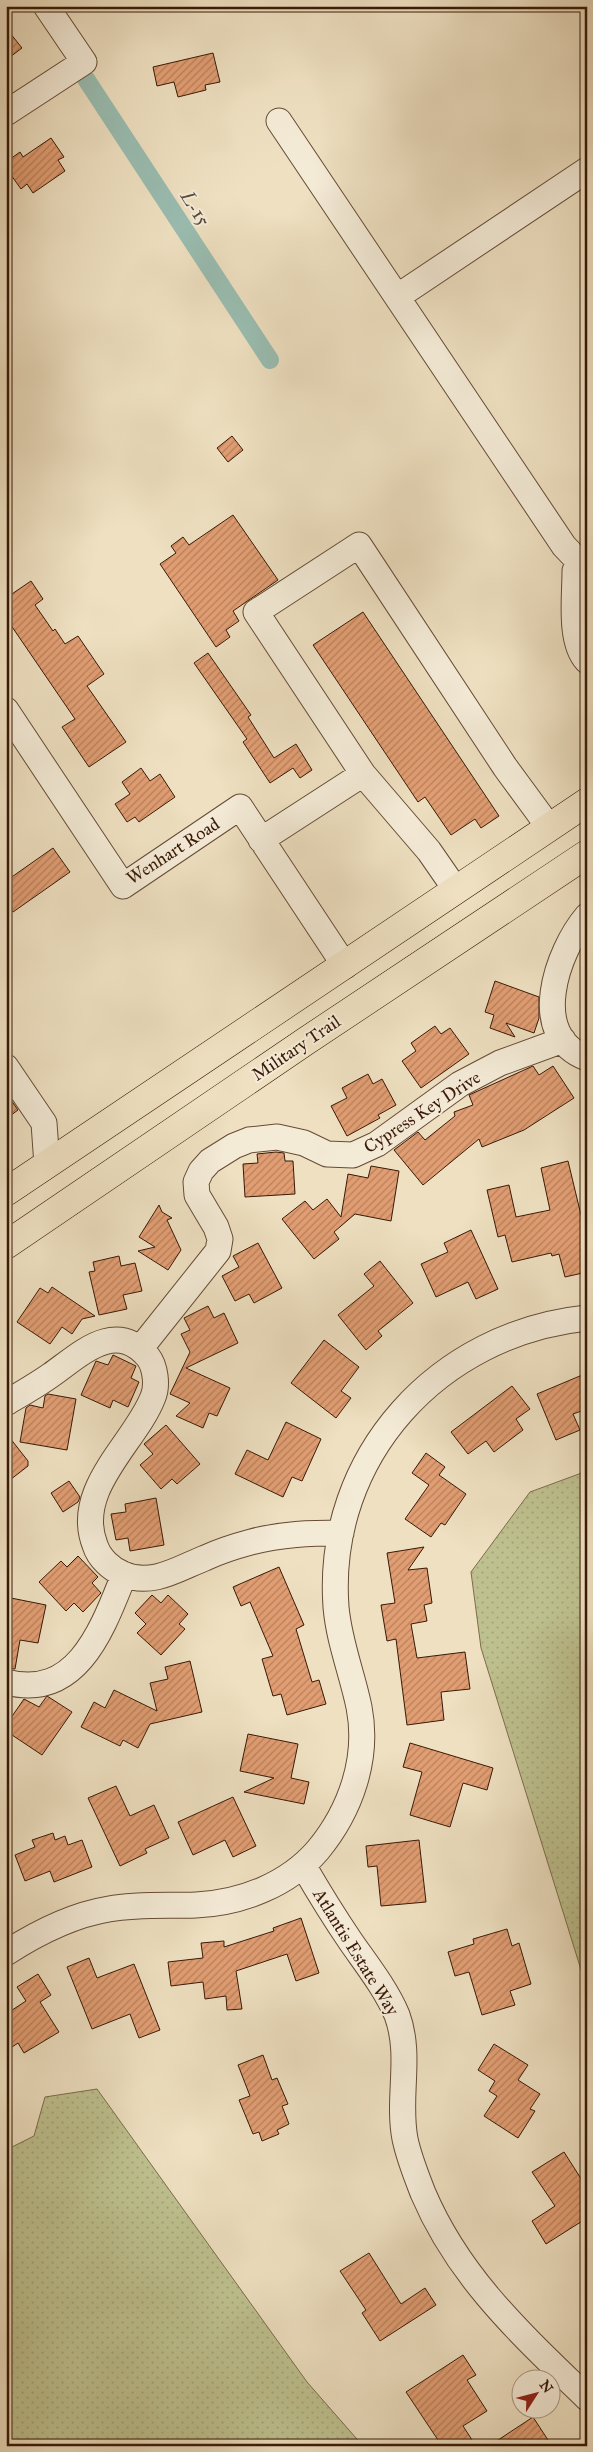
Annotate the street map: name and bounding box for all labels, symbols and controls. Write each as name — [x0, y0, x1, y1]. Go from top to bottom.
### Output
water label: L-15 — [175, 185, 216, 231]
street label: Wenhart Road — [122, 813, 224, 889]
street label: Military Trail — [247, 1010, 345, 1086]
street label: Cypress Key Drive — [360, 1066, 484, 1158]
street label: Atlantis Estate Way — [308, 1884, 404, 2020]
north arrow — [510, 2370, 560, 2420]
text: N — [536, 2377, 557, 2397]

